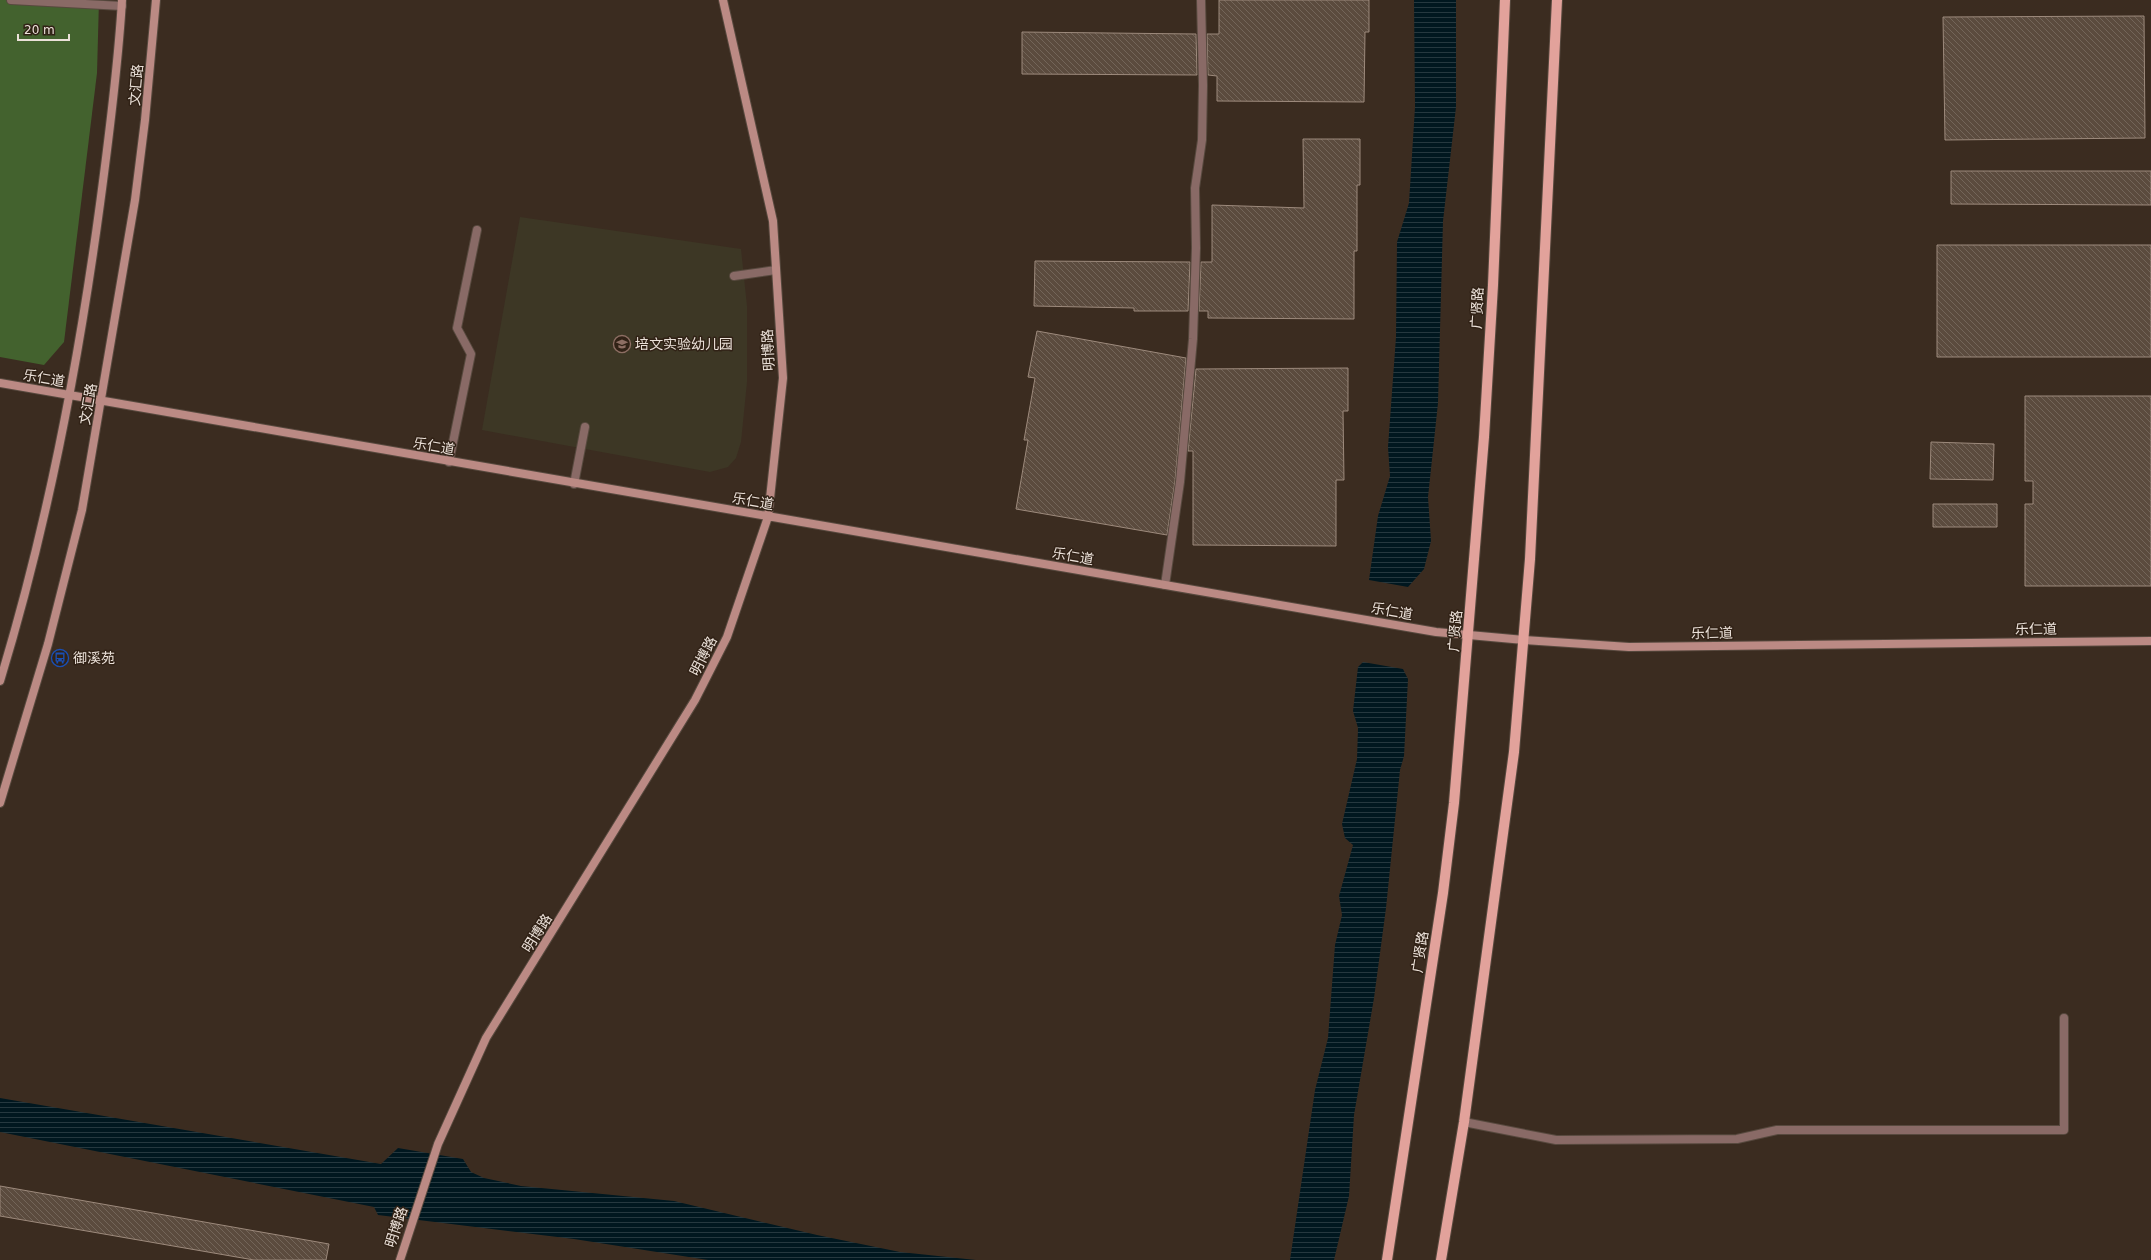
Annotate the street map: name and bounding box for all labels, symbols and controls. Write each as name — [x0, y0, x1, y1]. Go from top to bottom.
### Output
scale bar — [18, 16, 69, 42]
text: 20 m — [24, 23, 55, 37]
street label: 文汇路 — [126, 63, 146, 107]
street label: 广贤路 — [1468, 287, 1486, 329]
street label: 明博路 — [759, 329, 777, 371]
school or university icon: 培文实验幼儿园 — [612, 334, 632, 354]
place label: 培文实验幼儿园 — [635, 336, 733, 352]
street label: 乐仁道 — [22, 366, 66, 390]
street label: 文汇路 — [76, 382, 100, 426]
street label: 乐仁道 — [412, 434, 456, 458]
street label: 乐仁道 — [731, 489, 775, 513]
street label: 乐仁道 — [1051, 544, 1095, 568]
street label: 乐仁道 — [1370, 599, 1414, 623]
street label: 广贤路 — [1445, 609, 1465, 653]
street label: 乐仁道 — [2015, 621, 2057, 637]
street label: 乐仁道 — [1691, 625, 1733, 641]
street label: 明博路 — [686, 634, 720, 678]
bus stop icon: 御溪苑 — [50, 648, 70, 668]
place label: 御溪苑 — [73, 650, 115, 666]
street label: 明博路 — [519, 911, 555, 955]
street label: 广贤路 — [1409, 930, 1431, 974]
street label: 明博路 — [382, 1205, 410, 1249]

